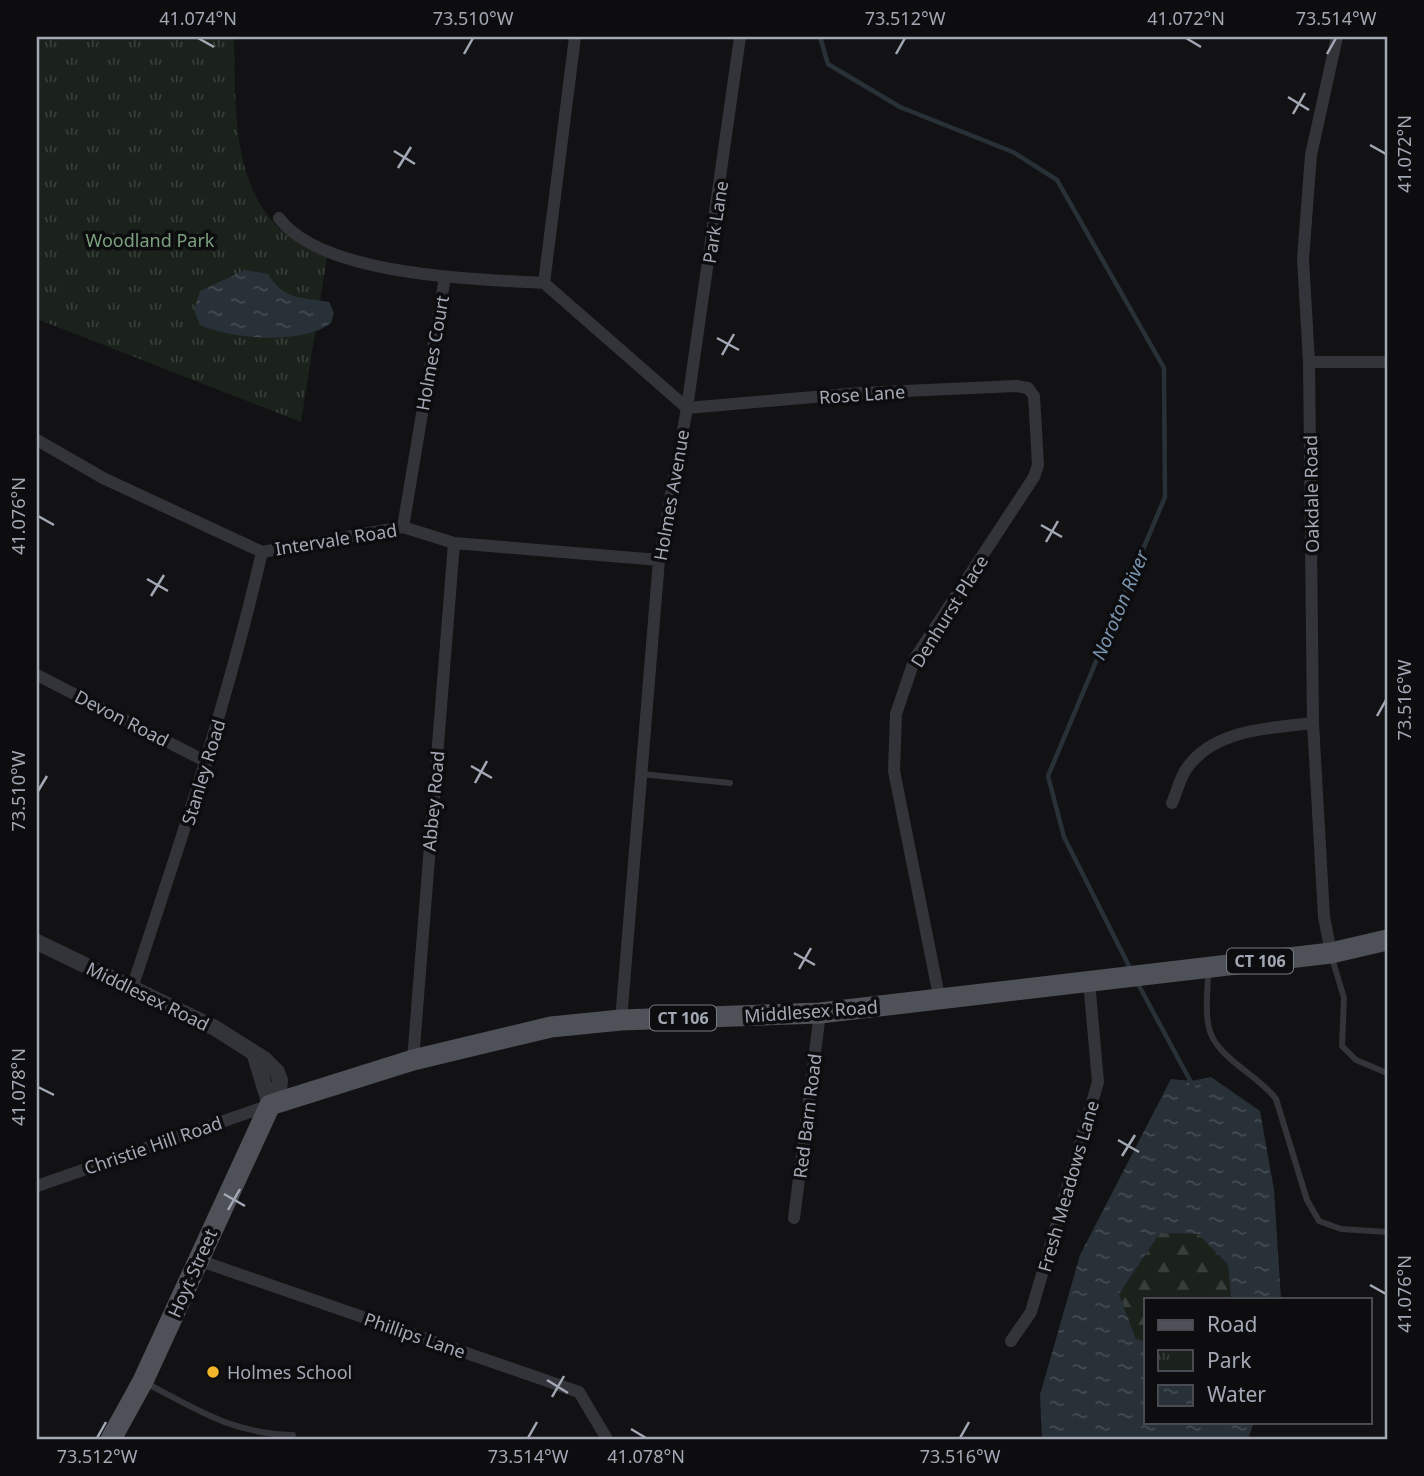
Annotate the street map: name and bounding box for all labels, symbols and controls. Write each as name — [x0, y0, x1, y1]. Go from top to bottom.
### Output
text: 41.074°N — [159, 6, 237, 30]
text: 73.510°W — [433, 6, 514, 30]
text: 73.512°W — [865, 6, 946, 30]
text: 41.072°N — [1147, 6, 1225, 30]
text: 73.514°W — [1296, 6, 1377, 30]
text: 41.072°N — [1392, 115, 1416, 193]
street label: Park Lane — [697, 179, 733, 265]
park label: Woodland Park — [86, 228, 215, 252]
street label: Holmes Court — [410, 293, 454, 412]
street label: Rose Lane — [818, 379, 906, 409]
street label: Holmes Avenue — [648, 428, 694, 562]
street label: Oakdale Road — [1298, 435, 1324, 553]
text: 41.076°N — [6, 477, 30, 555]
street label: Intervale Road — [273, 518, 399, 560]
water label: Noroton River — [1085, 545, 1155, 664]
street label: Denhurst Place — [905, 550, 993, 672]
text: 73.516°W — [1392, 659, 1416, 740]
street label: Devon Road — [71, 684, 173, 752]
street label: Stanley Road — [176, 716, 230, 828]
text: 73.510°W — [6, 750, 30, 831]
street label: Abbey Road — [417, 750, 449, 852]
road number: CT 106 — [1227, 948, 1293, 973]
street label: Middlesex Road — [83, 956, 213, 1036]
street label: Middlesex Road — [743, 994, 879, 1028]
road number: CT 106 — [650, 1006, 716, 1030]
text: 41.078°N — [6, 1048, 30, 1126]
street label: Red Barn Road — [787, 1052, 827, 1180]
street label: Fresh Meadows Lane — [1032, 1097, 1104, 1275]
street label: Christie Hill Road — [81, 1110, 225, 1180]
street label: Hoyt Street — [162, 1225, 222, 1321]
text: 41.076°N — [1392, 1255, 1416, 1333]
legend — [1144, 1298, 1372, 1424]
street label: Phillips Lane — [361, 1306, 469, 1364]
text: Road — [1207, 1310, 1257, 1338]
text: Park — [1207, 1346, 1252, 1374]
place label: Holmes School — [227, 1360, 352, 1384]
marker: Holmes School — [205, 1364, 221, 1380]
text: Water — [1207, 1380, 1266, 1408]
text: 73.512°W — [57, 1444, 138, 1468]
text: 73.514°W — [488, 1444, 569, 1468]
text: 41.078°N — [607, 1444, 685, 1468]
text: 73.516°W — [920, 1444, 1001, 1468]

